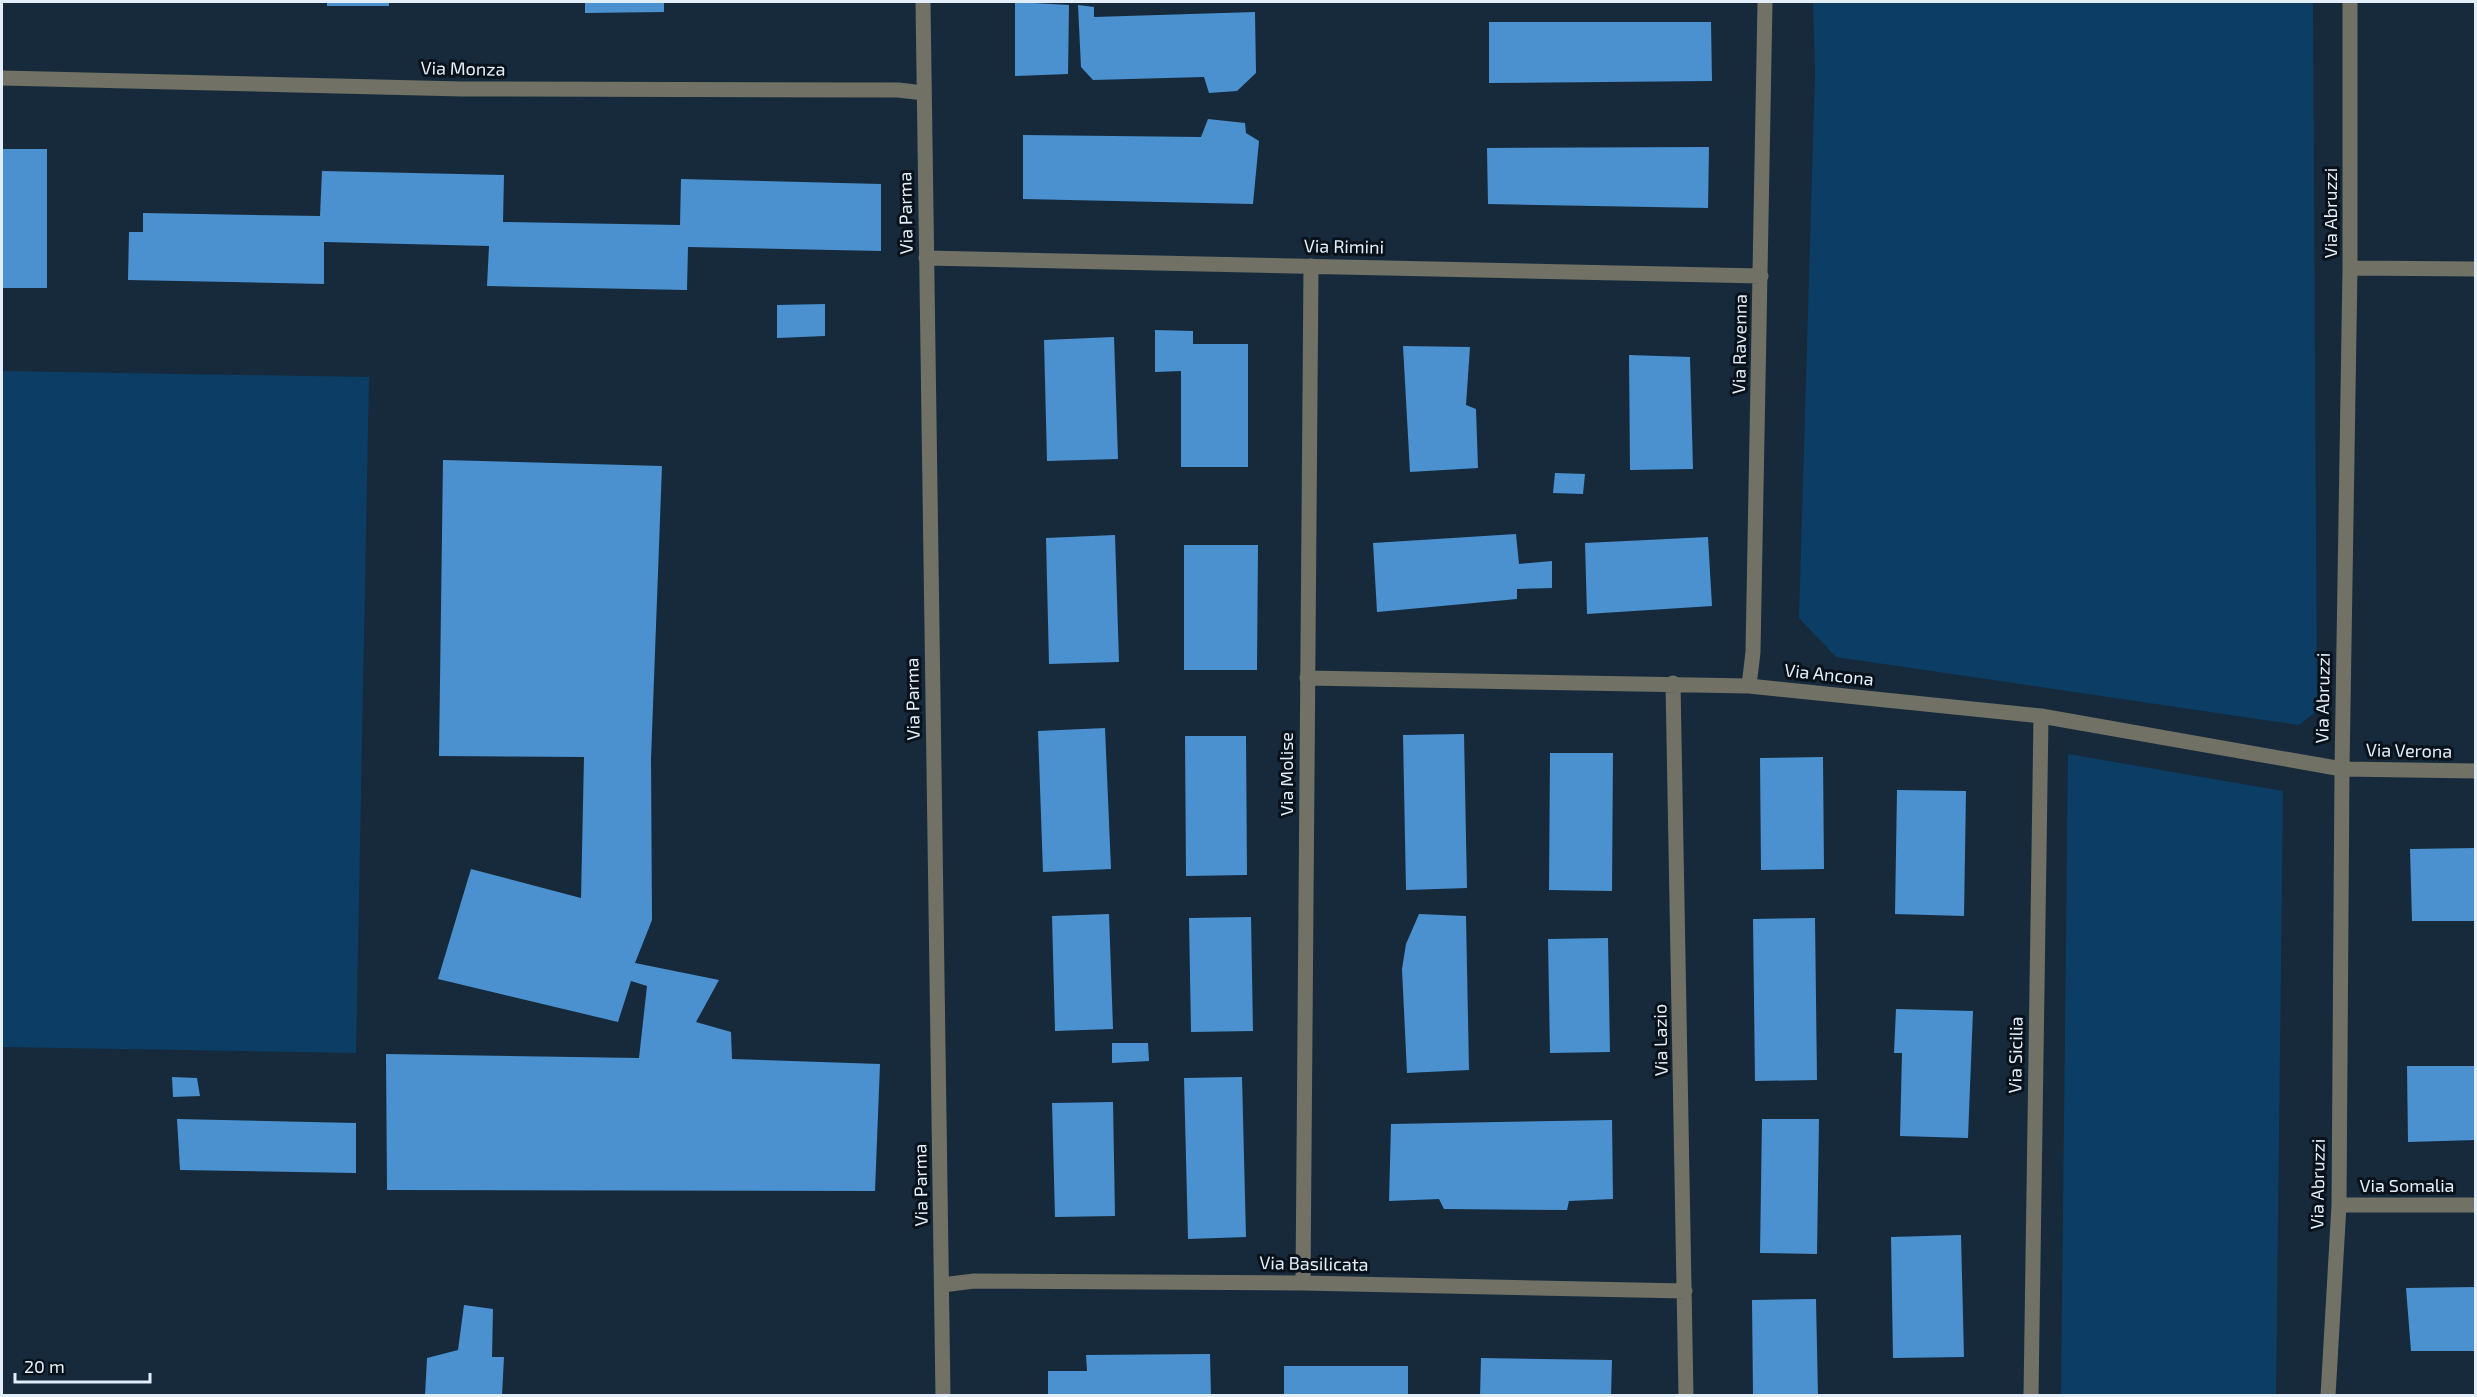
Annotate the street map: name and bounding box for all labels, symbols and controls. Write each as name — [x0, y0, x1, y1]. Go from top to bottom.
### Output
street label: Via Monza — [420, 56, 506, 80]
street label: Via Abruzzi — [2319, 168, 2341, 258]
street label: Via Parma — [893, 172, 917, 255]
street label: Via Rimini — [1304, 234, 1384, 258]
street label: Via Ravenna — [1727, 294, 1751, 394]
street label: Via Abruzzi — [2310, 652, 2334, 743]
street label: Via Parma — [900, 658, 924, 741]
street label: Via Ancona — [1783, 658, 1875, 690]
street label: Via Molise — [1275, 732, 1297, 816]
street label: Via Verona — [2366, 738, 2452, 762]
street label: Via Lazio — [1648, 1004, 1672, 1076]
street label: Via Sicilia — [2003, 1016, 2027, 1094]
street label: Via Abruzzi — [2305, 1138, 2329, 1229]
street label: Via Parma — [908, 1144, 932, 1227]
street label: Via Somalia — [2360, 1174, 2455, 1196]
street label: Via Basilicata — [1259, 1251, 1369, 1275]
scale bar — [15, 1346, 150, 1384]
text: 20 m — [24, 1355, 65, 1377]

